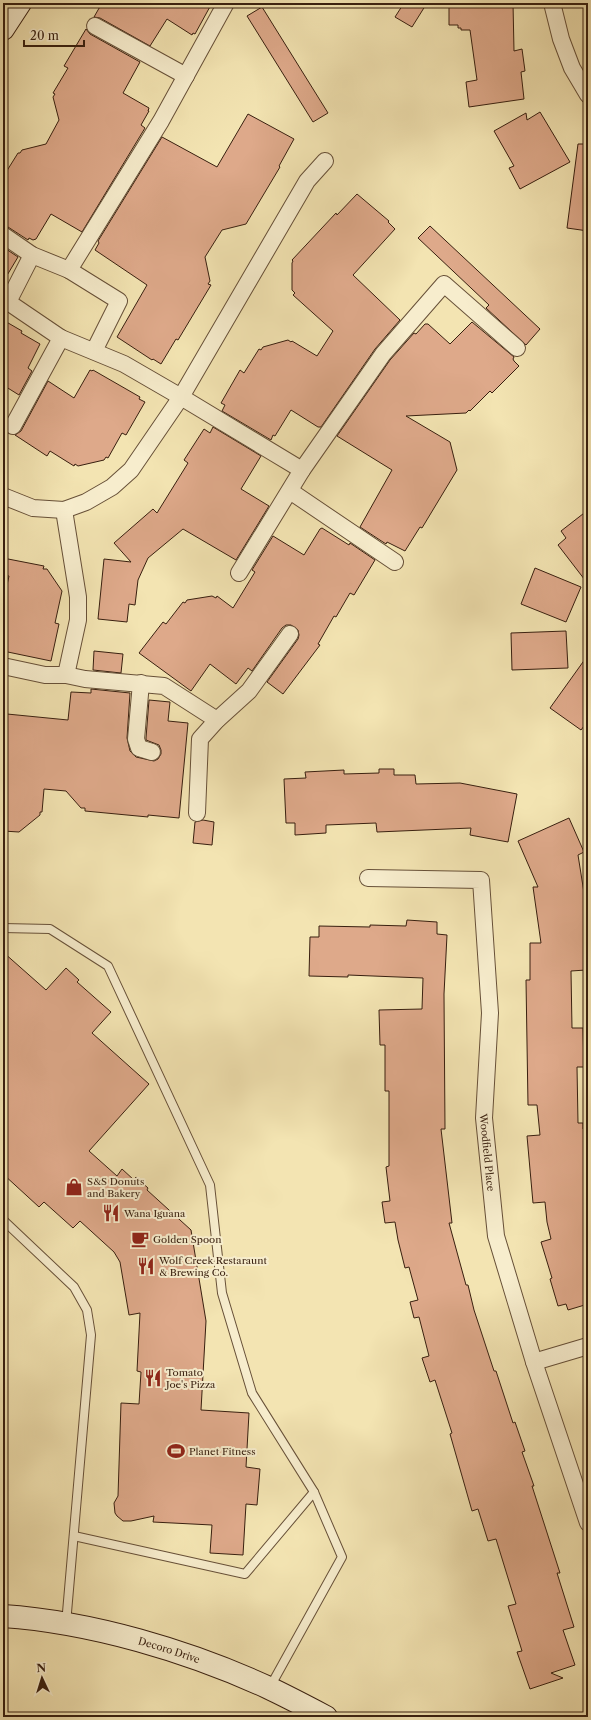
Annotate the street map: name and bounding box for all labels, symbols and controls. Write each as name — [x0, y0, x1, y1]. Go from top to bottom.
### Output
scale bar — [24, 22, 84, 48]
text: 20 m — [30, 28, 59, 43]
street label: Woodfield Place — [476, 1112, 497, 1192]
place label: S&S Donuts and Bakery — [87, 1175, 144, 1200]
shop icon: S&S Donuts and Bakery — [64, 1177, 84, 1197]
restaurant icon: Wana Iguana — [101, 1203, 121, 1223]
place label: Wana Iguana — [123, 1207, 186, 1220]
cafe icon: Golden Spoon — [130, 1229, 150, 1249]
place label: Golden Spoon — [153, 1233, 222, 1246]
place label: Wolf Creek Restaraunt & Brewing Co. — [158, 1254, 268, 1279]
restaurant icon: Wolf Creek Restaraunt & Brewing Co. — [136, 1256, 156, 1276]
place label: Tomato Joe's Pizza — [164, 1366, 216, 1391]
restaurant icon: Tomato Joe's Pizza — [143, 1368, 163, 1388]
sports icon: Planet Fitness — [166, 1441, 186, 1461]
place label: Planet Fitness — [189, 1445, 256, 1458]
street label: Decoro Drive — [137, 1634, 202, 1666]
north arrow — [22, 1658, 62, 1698]
text: N — [36, 1661, 47, 1675]

